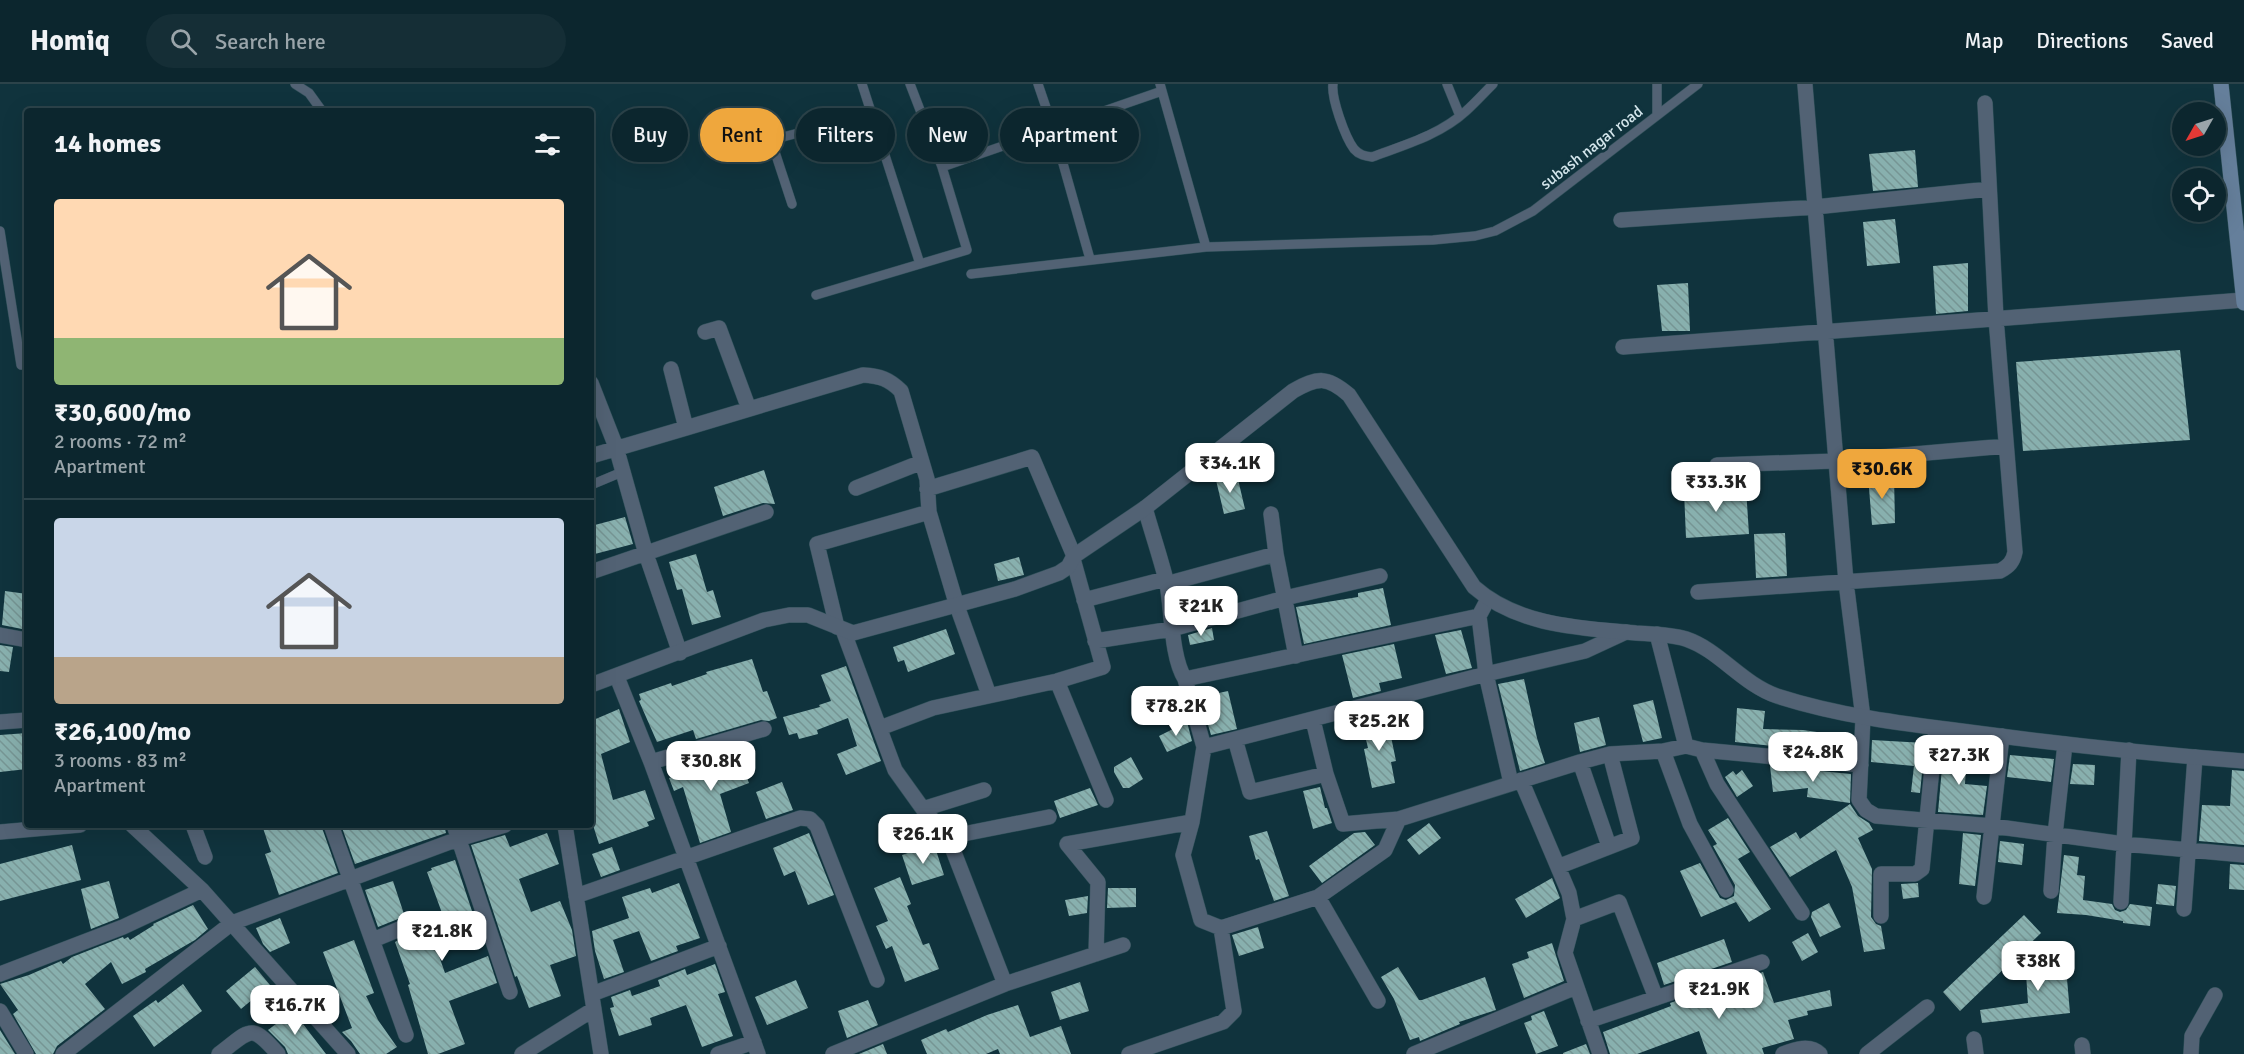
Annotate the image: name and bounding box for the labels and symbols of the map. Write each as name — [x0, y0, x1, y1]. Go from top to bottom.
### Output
street label: subash nagar road — [1536, 102, 1647, 194]
north arrow — [2172, 102, 2226, 156]
pin: ₹34.1K — [1181, 443, 1279, 494]
pin: ₹30.6K — [1833, 449, 1931, 500]
pin: ₹33.3K — [1667, 462, 1765, 513]
pin: ₹21K — [1165, 586, 1237, 637]
pin: ₹78.2K — [1127, 686, 1225, 737]
pin: ₹25.2K — [1330, 701, 1428, 752]
pin: ₹24.8K — [1764, 732, 1862, 783]
pin: ₹27.3K — [1910, 735, 2008, 786]
pin: ₹30.8K — [662, 741, 760, 792]
pin: ₹26.1K — [874, 814, 972, 865]
pin: ₹21.8K — [393, 911, 491, 962]
pin: ₹38K — [2002, 941, 2074, 992]
pin: ₹21.9K — [1670, 969, 1768, 1020]
pin: ₹16.7K — [246, 985, 344, 1036]

